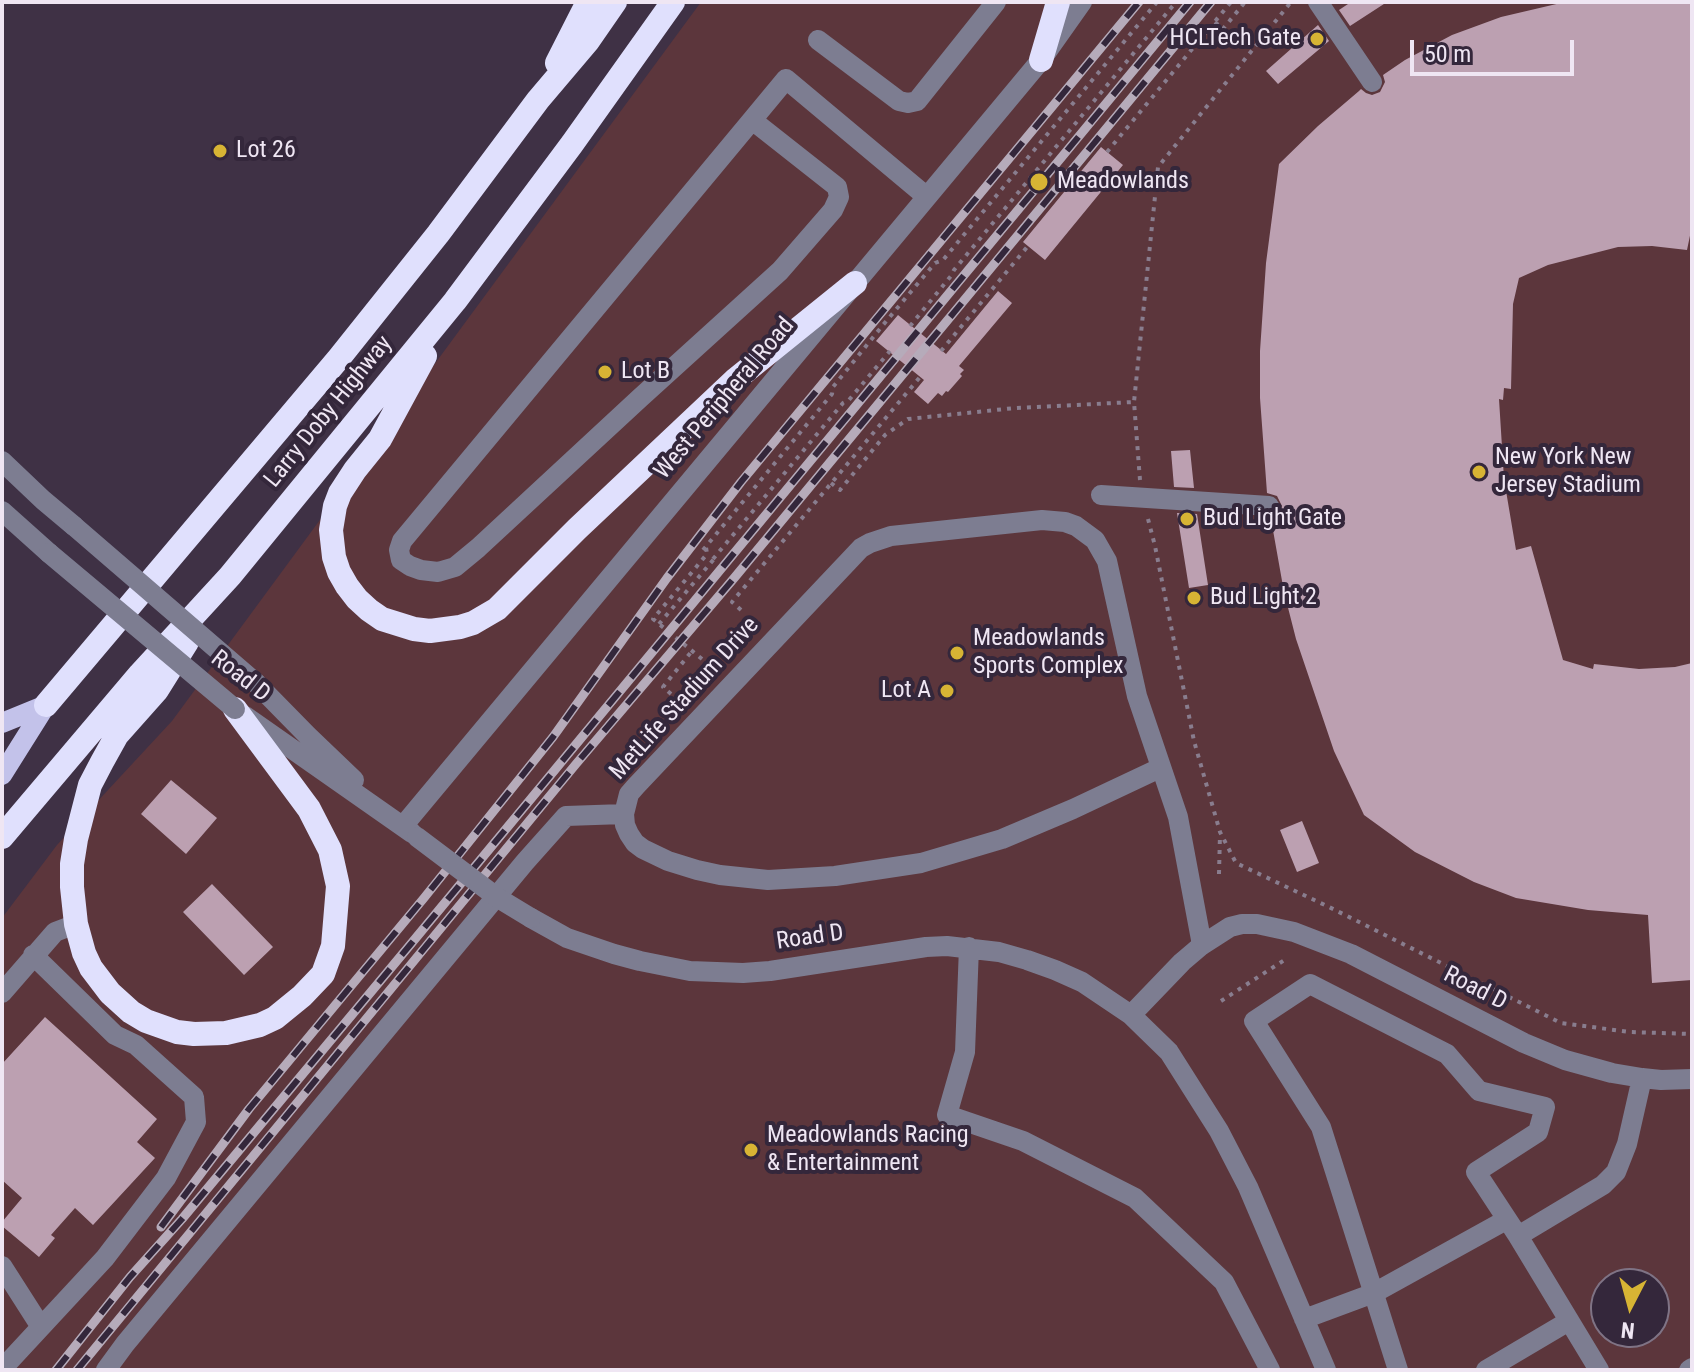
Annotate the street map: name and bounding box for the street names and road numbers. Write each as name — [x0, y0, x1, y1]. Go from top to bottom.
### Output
street label: West Peripheral Road — [649, 312, 801, 486]
street label: Larry Doby Highway — [259, 330, 399, 494]
street label: MetLife Stadium Drive — [604, 612, 766, 786]
street label: Road D — [205, 645, 275, 709]
street label: Road D — [775, 919, 845, 957]
street label: Road D — [1438, 961, 1512, 1017]

